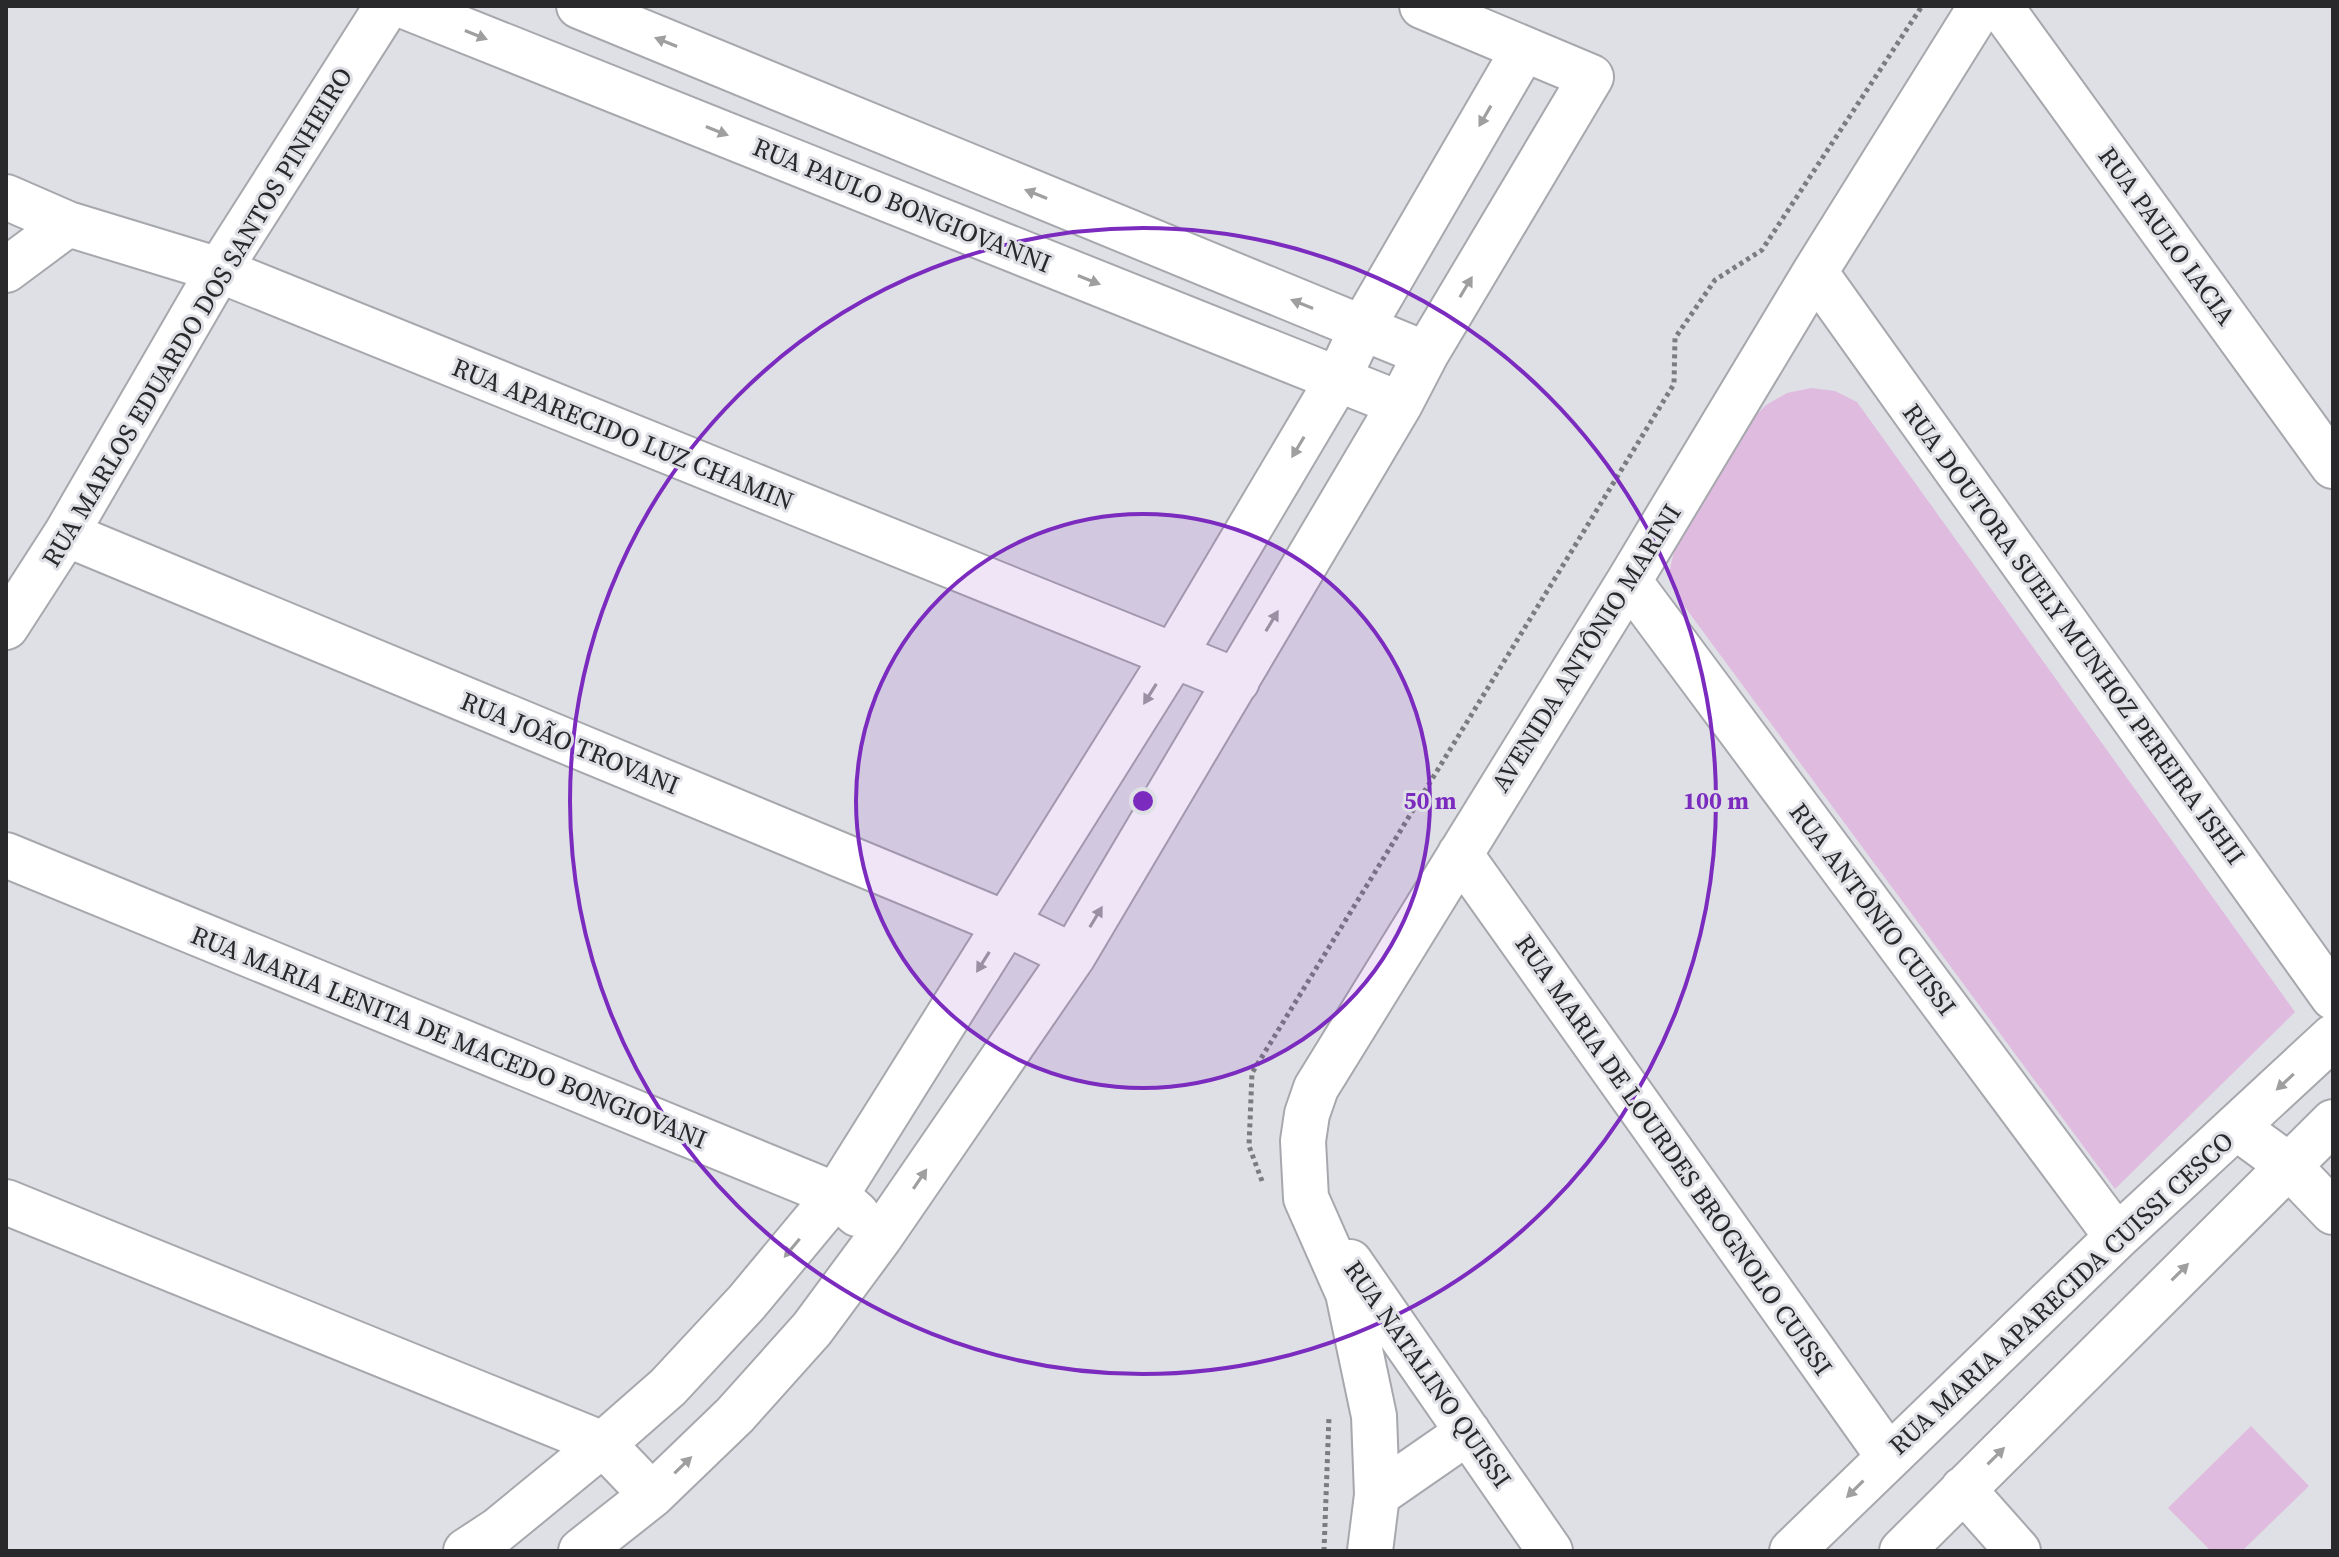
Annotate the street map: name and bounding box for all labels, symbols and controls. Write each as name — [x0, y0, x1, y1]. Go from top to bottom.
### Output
one-way arrow — [464, 29, 488, 42]
one-way arrow — [654, 35, 678, 48]
street label: RUA MARLOS EDUARDO DOS SANTOS PINHEIRO — [33, 61, 361, 573]
one-way arrow — [1478, 105, 1492, 127]
one-way arrow — [705, 125, 729, 138]
street label: RUA PAULO BONGIOVANNI — [748, 129, 1056, 281]
street label: RUA PAULO IACIA — [2090, 139, 2244, 333]
one-way arrow — [1024, 187, 1048, 200]
one-way arrow — [1077, 274, 1101, 287]
one-way arrow — [1459, 276, 1473, 298]
one-way arrow — [1290, 297, 1314, 310]
street label: RUA APARECIDO LUZ CHAMIN — [447, 349, 799, 519]
street label: RUA DOUTORA SUELY MUNHOZ PEREIRA ISHII — [1894, 396, 2254, 872]
one-way arrow — [1291, 436, 1305, 458]
street label: AVENIDA ANTÔNIO MARINI — [1482, 497, 1690, 799]
one-way arrow — [1265, 610, 1279, 632]
street label: RUA JOÃO TROVANI — [455, 683, 685, 803]
one-way arrow — [1144, 683, 1158, 705]
text: 50 m — [1404, 784, 1457, 817]
text: 100 m — [1683, 784, 1749, 817]
centre of rings — [1129, 787, 1157, 815]
street label: RUA ANTÔNIO CUISSI — [1781, 795, 1965, 1023]
one-way arrow — [1089, 906, 1103, 928]
street label: RUA MARIA LENITA DE MACEDO BONGIOVANI — [186, 917, 712, 1157]
street label: RUA MARIA DE LOURDES BROGNOLO CUISSI — [1507, 927, 1841, 1383]
one-way arrow — [977, 951, 991, 973]
one-way arrow — [2275, 1073, 2294, 1091]
street label: RUA MARIA APARECIDA CUISSI CESCO — [1881, 1123, 2241, 1463]
one-way arrow — [912, 1168, 927, 1189]
one-way arrow — [784, 1237, 801, 1257]
street label: RUA NATALINO QUISSI — [1336, 1253, 1520, 1495]
one-way arrow — [2170, 1263, 2189, 1282]
one-way arrow — [1986, 1447, 2005, 1466]
one-way arrow — [674, 1456, 693, 1474]
one-way arrow — [1846, 1480, 1865, 1498]

